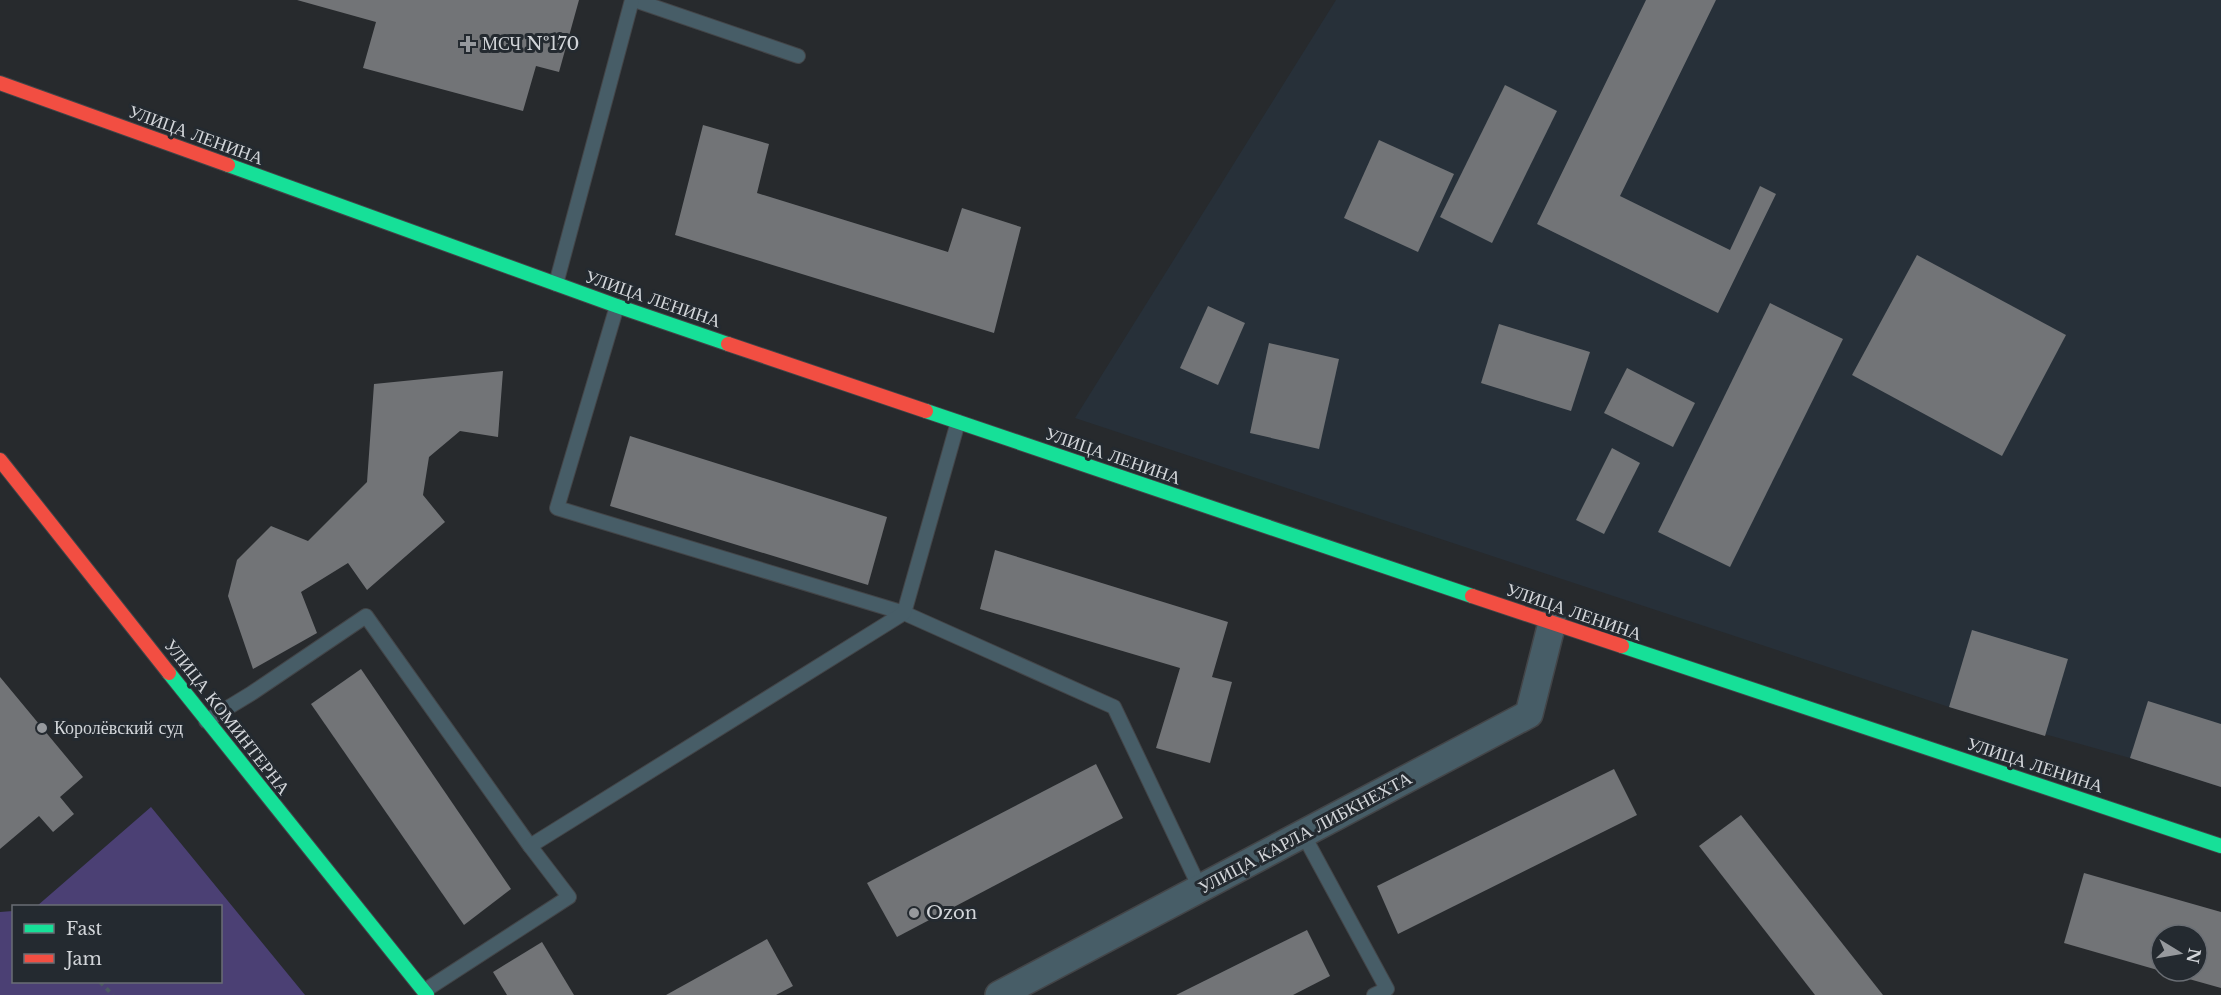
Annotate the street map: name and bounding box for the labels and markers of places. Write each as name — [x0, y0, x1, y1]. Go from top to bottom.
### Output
place label: МСЧ №170 — [482, 33, 579, 55]
marker: МСЧ №170 — [459, 35, 477, 53]
place label: Королёвский суд — [54, 717, 183, 739]
marker: Королёвский суд — [35, 721, 49, 735]
place label: Ozon — [926, 902, 977, 924]
marker: Ozon — [907, 906, 921, 920]

